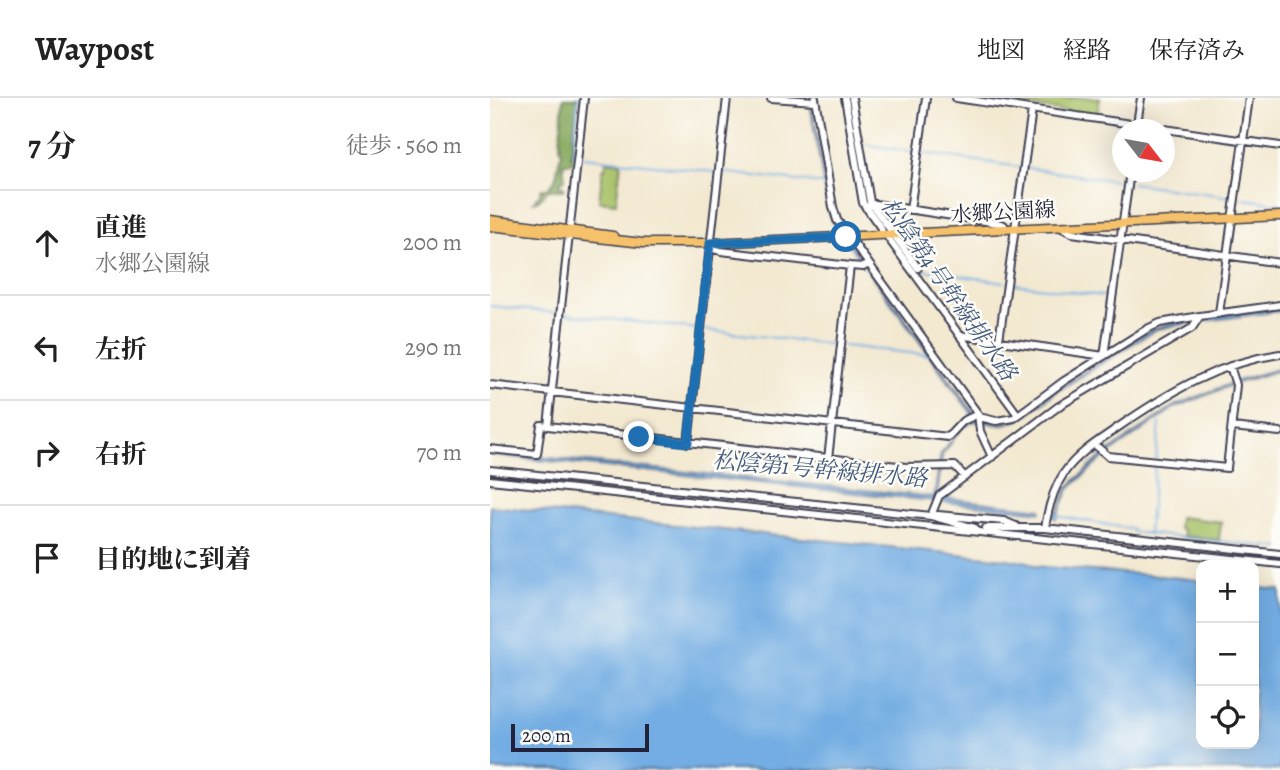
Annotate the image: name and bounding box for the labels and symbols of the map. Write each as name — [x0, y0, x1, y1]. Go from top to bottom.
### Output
north arrow — [1112, 119, 1175, 182]
water label: 松陰第4号幹線排水路 — [874, 192, 1025, 389]
street label: 水郷公園線 — [950, 195, 1056, 229]
route start — [830, 221, 861, 252]
route end — [623, 421, 654, 452]
water label: 松陰第1号幹線排水路 — [712, 445, 930, 494]
scale bar — [511, 721, 649, 753]

